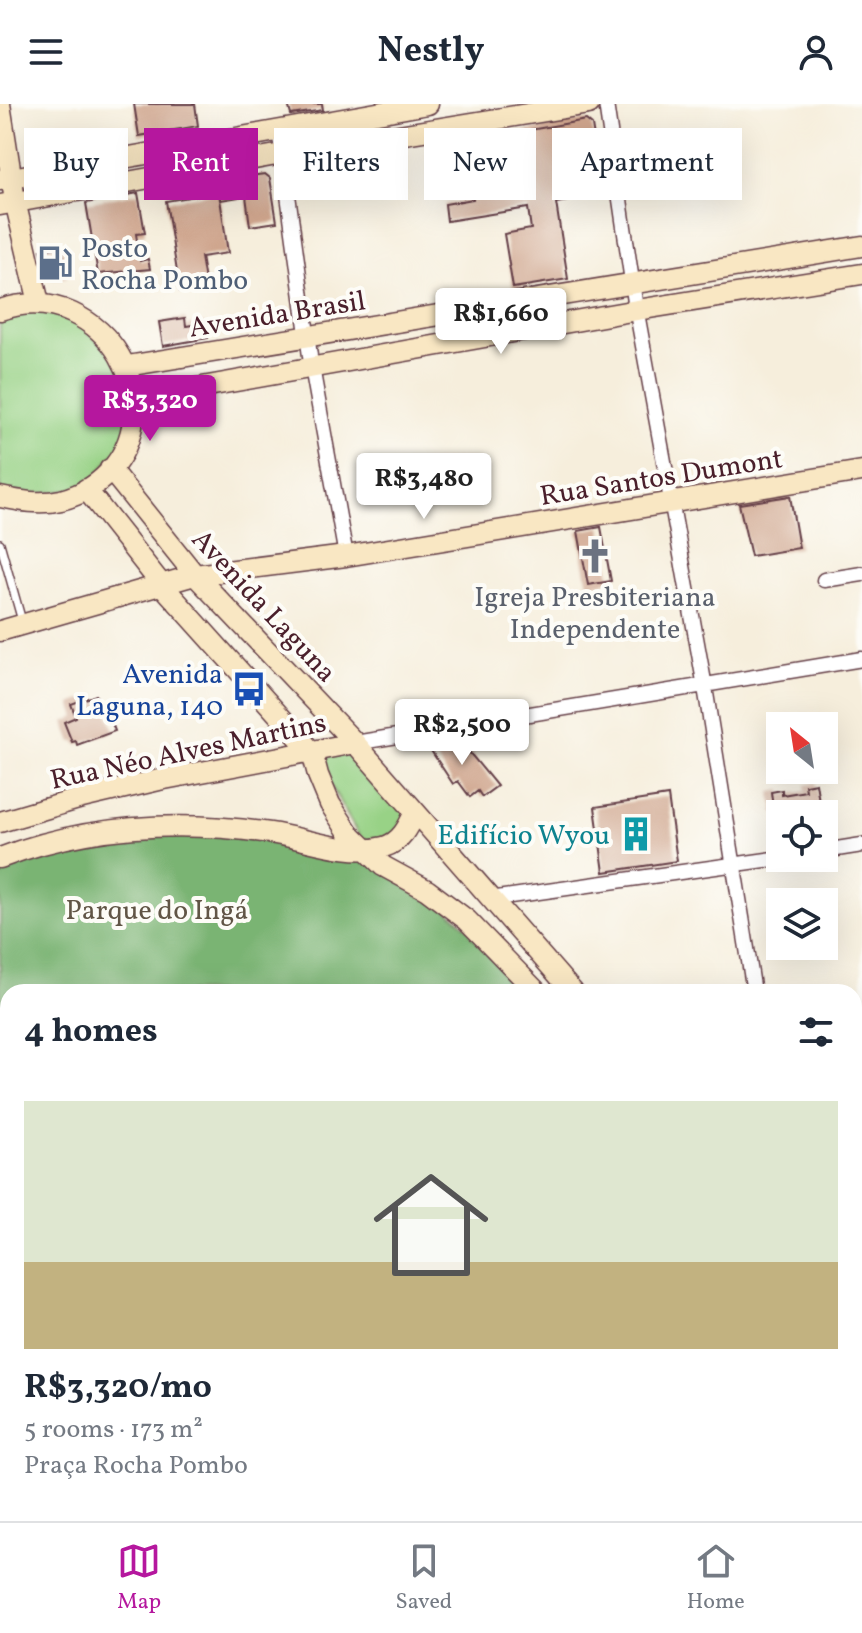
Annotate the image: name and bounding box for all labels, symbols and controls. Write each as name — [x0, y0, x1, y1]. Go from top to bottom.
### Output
text: Nestly — [378, 27, 484, 77]
icon: menu — [24, 30, 68, 74]
icon: person — [794, 30, 838, 74]
chip: Buy — [24, 128, 128, 200]
chip: Rent — [144, 128, 258, 200]
chip: Filters — [274, 128, 408, 200]
chip: New — [424, 128, 536, 200]
chip: Apartment — [552, 128, 742, 200]
place label: Posto Rocha Pombo — [81, 230, 248, 301]
fuel station icon: Posto Rocha Pombo — [36, 244, 74, 282]
street label: Avenida Brasil — [186, 282, 368, 349]
pin: R$1,660 — [427, 288, 575, 356]
text: R$1,660 — [453, 296, 549, 332]
pin: R$3,320 — [76, 375, 224, 443]
text: R$3,320 — [102, 383, 198, 419]
street label: Rua Santos Dumont — [537, 440, 785, 517]
pin: R$3,480 — [350, 453, 498, 521]
text: R$3,480 — [374, 461, 474, 497]
street label: Avenida Laguna — [182, 521, 345, 692]
church icon: Igreja Presbiteriana Independente — [576, 537, 614, 575]
place label: Igreja Presbiteriana Independente — [474, 579, 716, 650]
place label: Avenida Laguna, 140 — [76, 656, 223, 727]
bus stop icon: Avenida Laguna, 140 — [230, 670, 268, 708]
pin: R$2,500 — [388, 699, 536, 767]
street label: Rua Néo Alves Martins — [47, 704, 330, 801]
text: R$2,500 — [413, 707, 511, 743]
north arrow — [766, 712, 838, 784]
map controls — [766, 712, 838, 960]
button: locate — [766, 800, 838, 872]
building icon: Edifício Wyou — [617, 815, 655, 853]
place label: Edifício Wyou — [437, 817, 610, 856]
button: layers — [766, 888, 838, 960]
park label: Parque do Ingá — [65, 892, 249, 931]
text: 4 homes — [24, 1009, 158, 1056]
icon: filters — [794, 1010, 838, 1054]
icon: home — [359, 1153, 503, 1297]
text: R$3,320/mo — [24, 1365, 212, 1412]
text: 5 rooms · 173 m² — [24, 1412, 203, 1448]
text: Praça Rocha Pombo — [24, 1448, 248, 1484]
tab: Map — [117, 1539, 161, 1618]
tab: Saved — [396, 1539, 452, 1618]
tab: Home — [687, 1539, 745, 1618]

